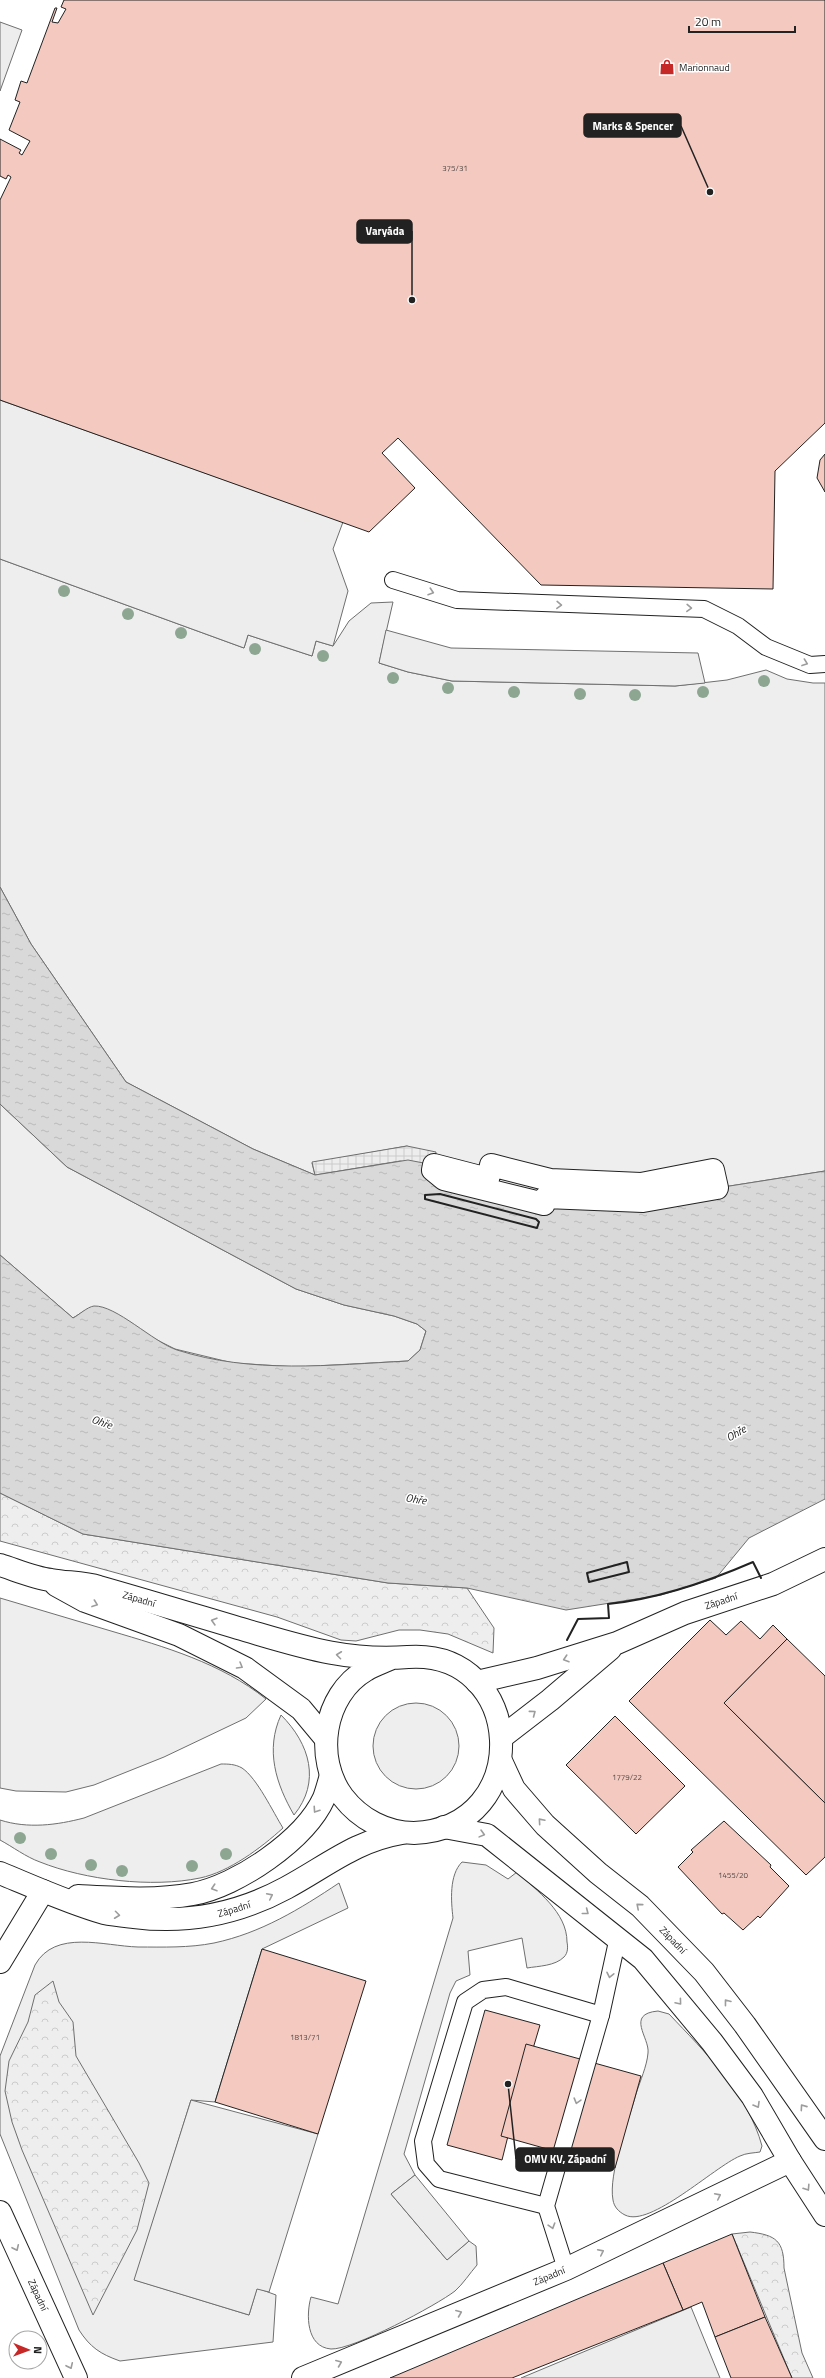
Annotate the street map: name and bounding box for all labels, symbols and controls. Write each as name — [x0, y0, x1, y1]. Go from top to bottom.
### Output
scale bar — [689, 8, 795, 34]
text: 20 m — [695, 12, 721, 31]
shop icon: Marionnaud — [658, 58, 676, 76]
place label: Marionnaud — [679, 60, 730, 75]
callout: Marks & Spencer — [584, 114, 681, 137]
text: Marks & Spencer — [593, 118, 673, 134]
house number: 375/31 — [442, 162, 468, 174]
callout: Varyáda — [357, 220, 412, 243]
text: Varyáda — [366, 223, 405, 239]
one-way arrow — [427, 587, 434, 596]
one-way arrow — [556, 601, 562, 609]
one-way arrow — [686, 604, 692, 613]
one-way arrow — [801, 658, 808, 666]
water label: Ohře — [89, 1411, 115, 1433]
water label: Ohře — [723, 1420, 750, 1445]
water label: Ohře — [404, 1489, 428, 1509]
street label: Západní — [121, 1587, 158, 1611]
street label: Západní — [703, 1588, 740, 1613]
one-way arrow — [92, 1600, 99, 1608]
one-way arrow — [211, 1617, 218, 1626]
one-way arrow — [336, 1651, 343, 1660]
one-way arrow — [563, 1654, 570, 1663]
one-way arrow — [236, 1661, 243, 1668]
one-way arrow — [529, 1711, 536, 1718]
house number: 1779/22 — [612, 1771, 642, 1783]
one-way arrow — [313, 1806, 321, 1813]
one-way arrow — [539, 1818, 546, 1825]
one-way arrow — [479, 1830, 485, 1838]
house number: 1455/20 — [718, 1869, 749, 1881]
one-way arrow — [211, 1883, 218, 1891]
one-way arrow — [266, 1893, 274, 1901]
street label: Západní — [216, 1897, 253, 1921]
one-way arrow — [637, 1903, 644, 1910]
one-way arrow — [581, 1907, 588, 1914]
one-way arrow — [114, 1910, 120, 1919]
street label: Západní — [656, 1923, 691, 1958]
one-way arrow — [606, 1972, 614, 1979]
one-way arrow — [674, 1997, 681, 2004]
one-way arrow — [725, 1999, 732, 2006]
house number: 1813/71 — [290, 2031, 320, 2043]
one-way arrow — [573, 2098, 581, 2104]
one-way arrow — [753, 2101, 760, 2108]
one-way arrow — [800, 2104, 808, 2111]
callout: OMV KV, Západní — [516, 2148, 614, 2171]
text: OMV KV, Západní — [524, 2151, 607, 2167]
one-way arrow — [803, 2184, 810, 2191]
one-way arrow — [714, 2193, 721, 2201]
one-way arrow — [547, 2222, 556, 2229]
one-way arrow — [11, 2243, 19, 2251]
one-way arrow — [596, 2249, 604, 2257]
street label: Západní — [531, 2262, 568, 2289]
street label: Západní — [24, 2277, 52, 2314]
one-way arrow — [455, 2310, 462, 2318]
north arrow — [8, 2330, 48, 2370]
text: N — [30, 2346, 46, 2354]
one-way arrow — [334, 2360, 342, 2368]
one-way arrow — [65, 2362, 73, 2369]

